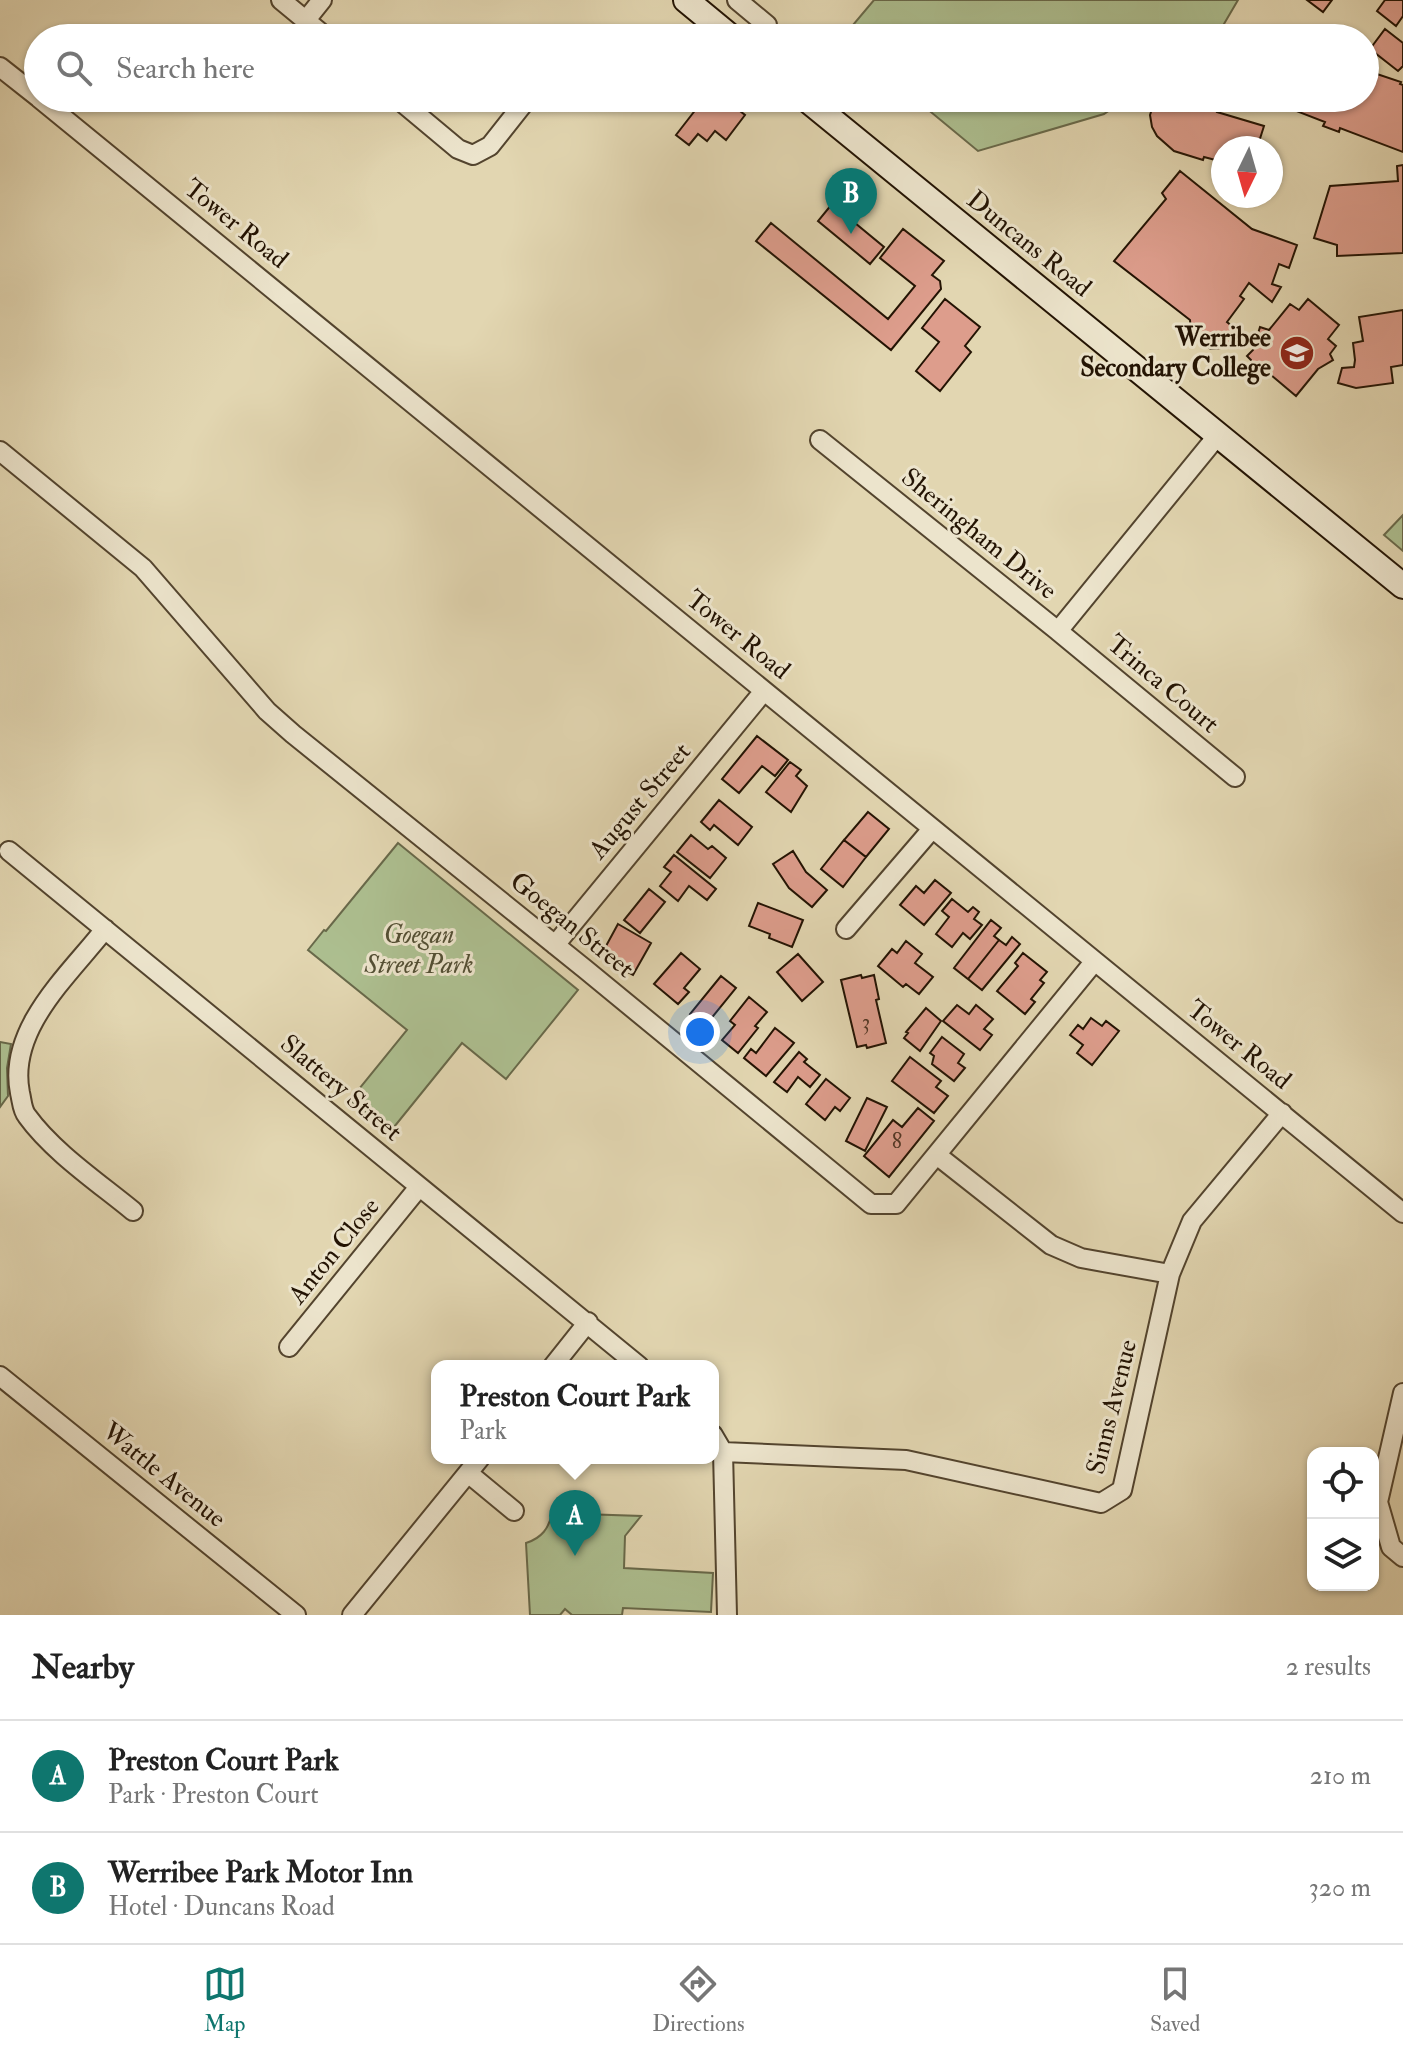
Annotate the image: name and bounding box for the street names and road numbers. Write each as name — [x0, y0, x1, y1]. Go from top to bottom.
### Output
street label: Tower Road — [178, 172, 295, 276]
street label: Duncans Road — [960, 184, 1098, 304]
street label: Sheringham Drive — [895, 461, 1063, 607]
street label: Tower Road — [680, 583, 797, 687]
street label: Trinca Court — [1101, 628, 1225, 740]
street label: August Street — [582, 736, 698, 866]
street label: Goegan Street — [504, 865, 640, 985]
street label: Tower Road — [1181, 993, 1298, 1097]
street label: Slattery Street — [274, 1028, 408, 1148]
street label: Anton Close — [281, 1191, 387, 1311]
street label: Sinns Avenue — [1080, 1336, 1144, 1478]
street label: Wattle Avenue — [95, 1415, 232, 1535]

